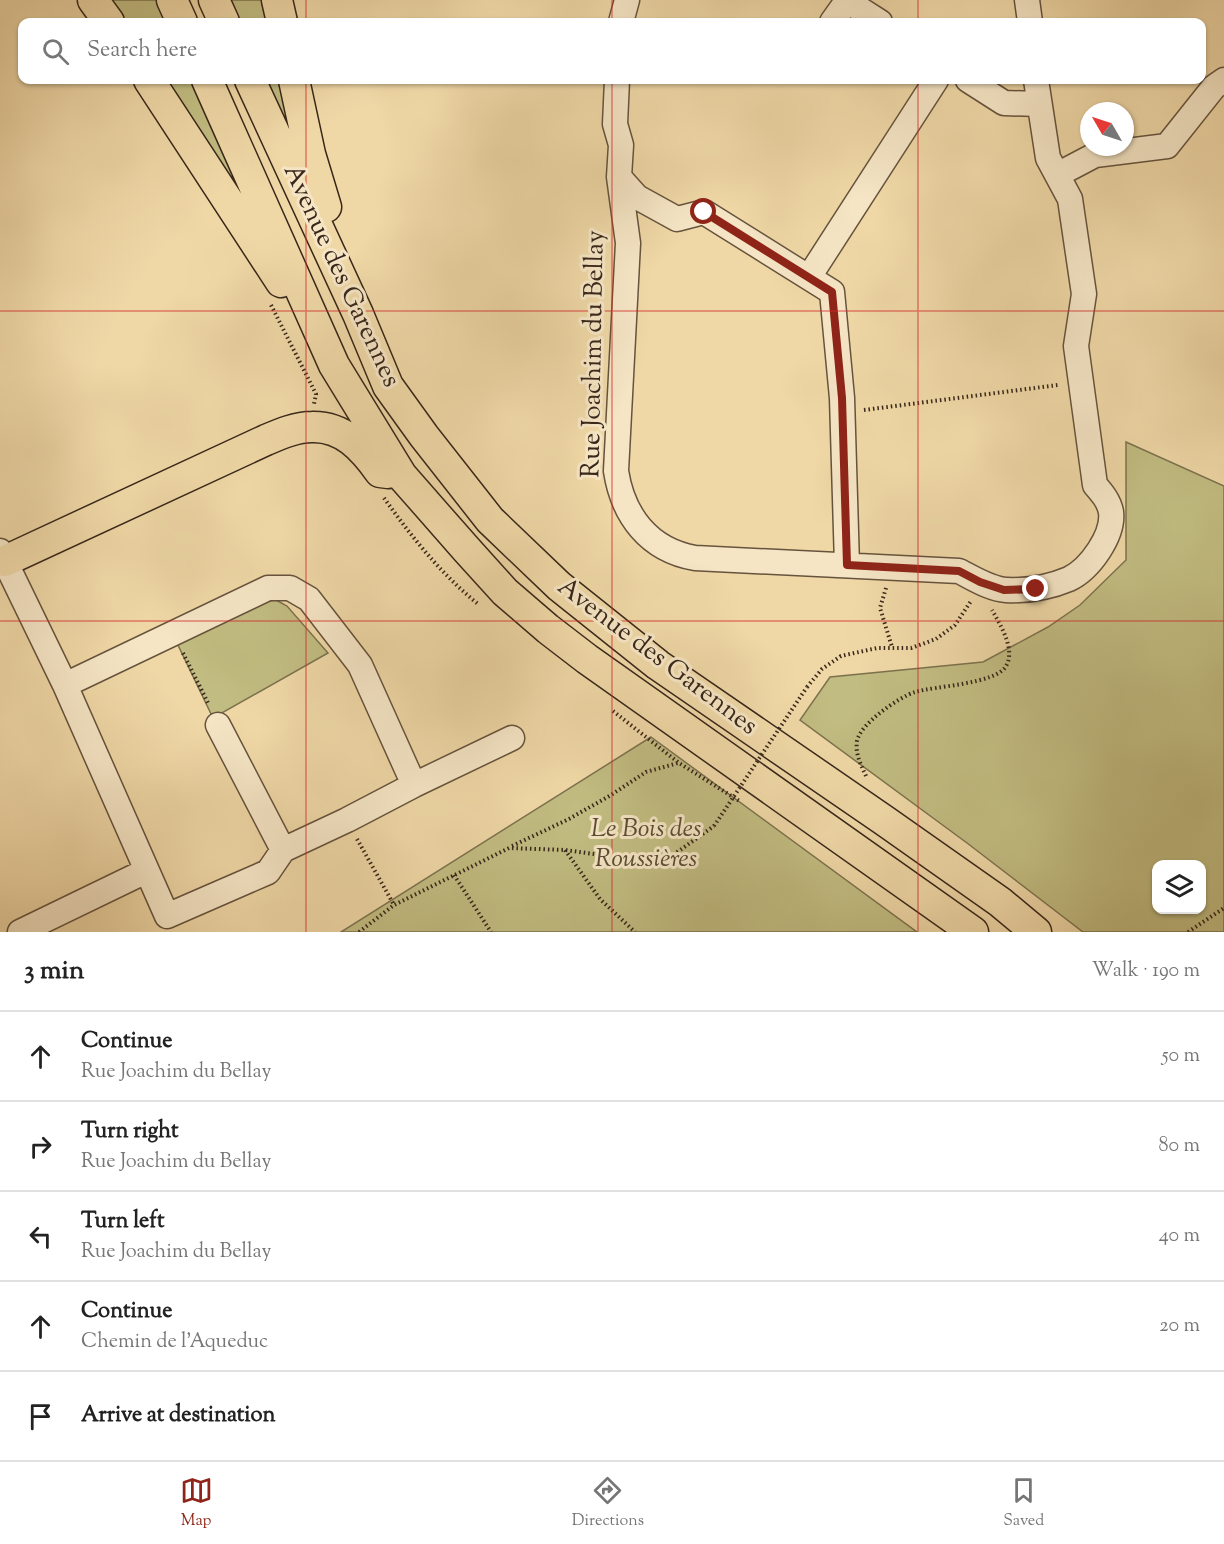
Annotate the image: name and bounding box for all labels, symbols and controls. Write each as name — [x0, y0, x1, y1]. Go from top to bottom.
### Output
search box — [18, 18, 1206, 84]
icon: search — [39, 35, 72, 68]
text: Search here — [87, 35, 197, 67]
north arrow — [1080, 102, 1134, 156]
street label: Avenue des Garennes — [273, 158, 409, 394]
route start — [690, 198, 716, 224]
street label: Rue Joachim du Bellay — [573, 230, 615, 478]
street label: Avenue des Garennes — [549, 569, 765, 745]
route end — [1022, 575, 1048, 601]
park label: Le Bois des Roussières — [591, 811, 701, 878]
map controls — [1152, 860, 1206, 914]
button: layers — [1152, 860, 1206, 914]
text: 3 min — [24, 953, 84, 990]
text: Walk · 190 m — [1092, 957, 1200, 986]
text: Continue — [81, 1026, 172, 1058]
icon: ahead — [24, 1040, 57, 1073]
text: 50 m — [1162, 1042, 1200, 1071]
text: Rue Joachim du Bellay — [81, 1058, 271, 1087]
text: Turn right — [81, 1116, 178, 1148]
icon: right — [24, 1130, 57, 1163]
text: 80 m — [1159, 1132, 1200, 1161]
text: Rue Joachim du Bellay — [81, 1148, 271, 1177]
text: Turn left — [81, 1206, 164, 1238]
icon: left — [24, 1220, 57, 1253]
text: 40 m — [1159, 1222, 1200, 1251]
text: Rue Joachim du Bellay — [81, 1238, 271, 1267]
text: Continue — [81, 1296, 172, 1328]
icon: ahead — [24, 1310, 57, 1343]
text: 20 m — [1159, 1312, 1200, 1341]
text: Chemin de l'Aqueduc — [81, 1328, 268, 1357]
icon: arrive — [24, 1400, 57, 1433]
text: Arrive at destination — [81, 1400, 276, 1432]
tab: Map — [180, 1474, 213, 1533]
tab: Directions — [572, 1474, 644, 1533]
tab: Saved — [1003, 1474, 1044, 1533]

